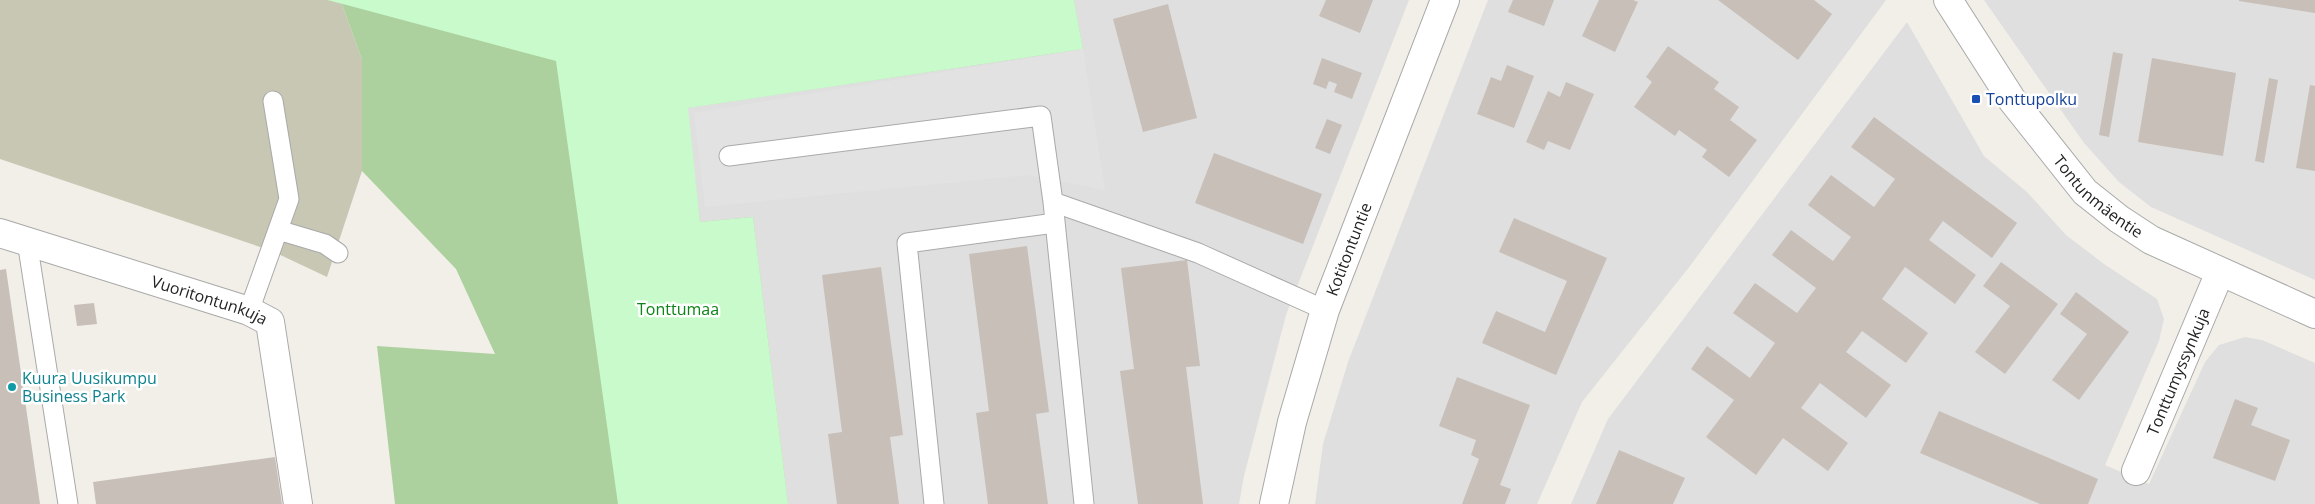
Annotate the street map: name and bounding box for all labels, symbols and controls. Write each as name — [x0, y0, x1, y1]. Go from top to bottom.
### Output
place label: Tonttupolku — [1986, 88, 2077, 110]
marker: Tonttupolku — [1970, 93, 1982, 105]
street label: Tontunmäentie — [2049, 150, 2147, 243]
street label: Kotitontuntie — [1321, 199, 1377, 299]
street label: Vuoritontunkuja — [149, 270, 272, 330]
park label: Tonttumaa — [637, 298, 719, 320]
street label: Tonttumyssynkuja — [2141, 304, 2215, 439]
place label: Kuura Uusikumpu Business Park — [22, 367, 157, 407]
marker: Kuura Uusikumpu Business Park — [6, 381, 18, 393]

